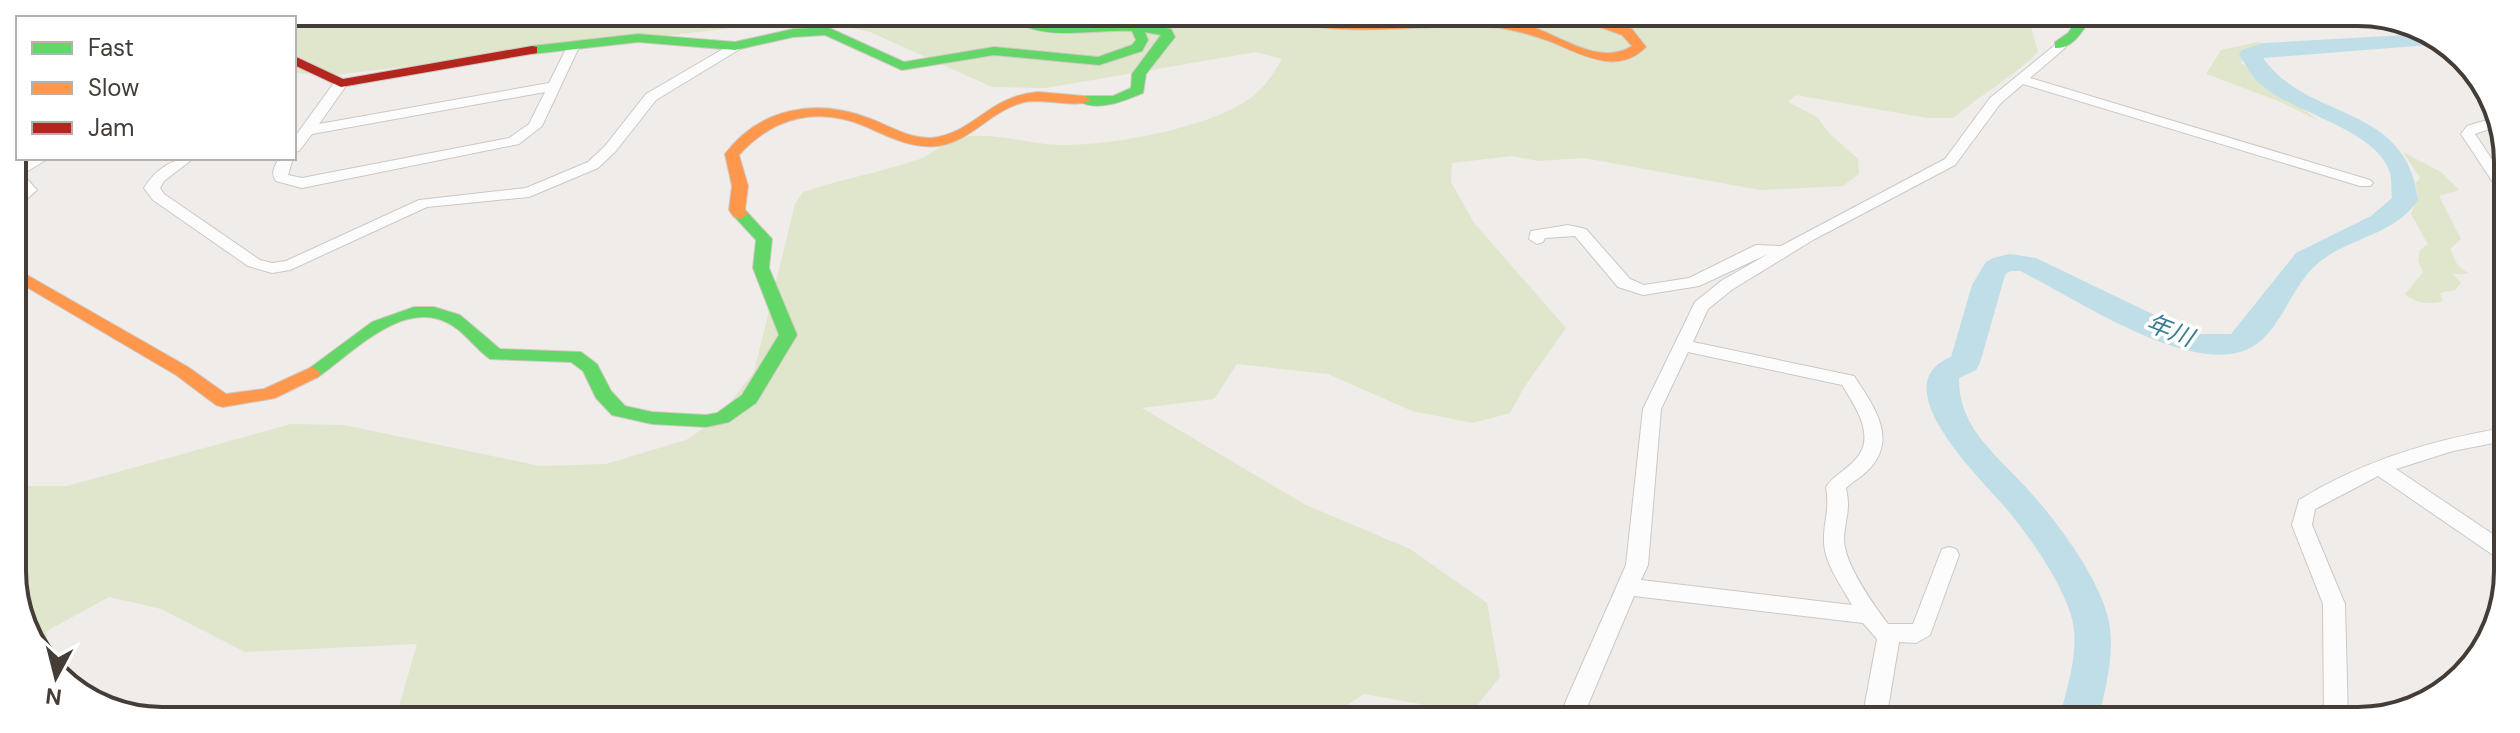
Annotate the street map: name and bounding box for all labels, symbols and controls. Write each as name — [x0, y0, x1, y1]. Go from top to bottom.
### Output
legend — [16, 16, 296, 160]
text: Fast — [88, 32, 134, 63]
text: Slow — [88, 72, 139, 103]
text: Jam — [88, 112, 134, 143]
water label: 年川 — [2142, 307, 2201, 354]
north arrow — [16, 637, 96, 717]
text: N — [44, 681, 63, 712]

